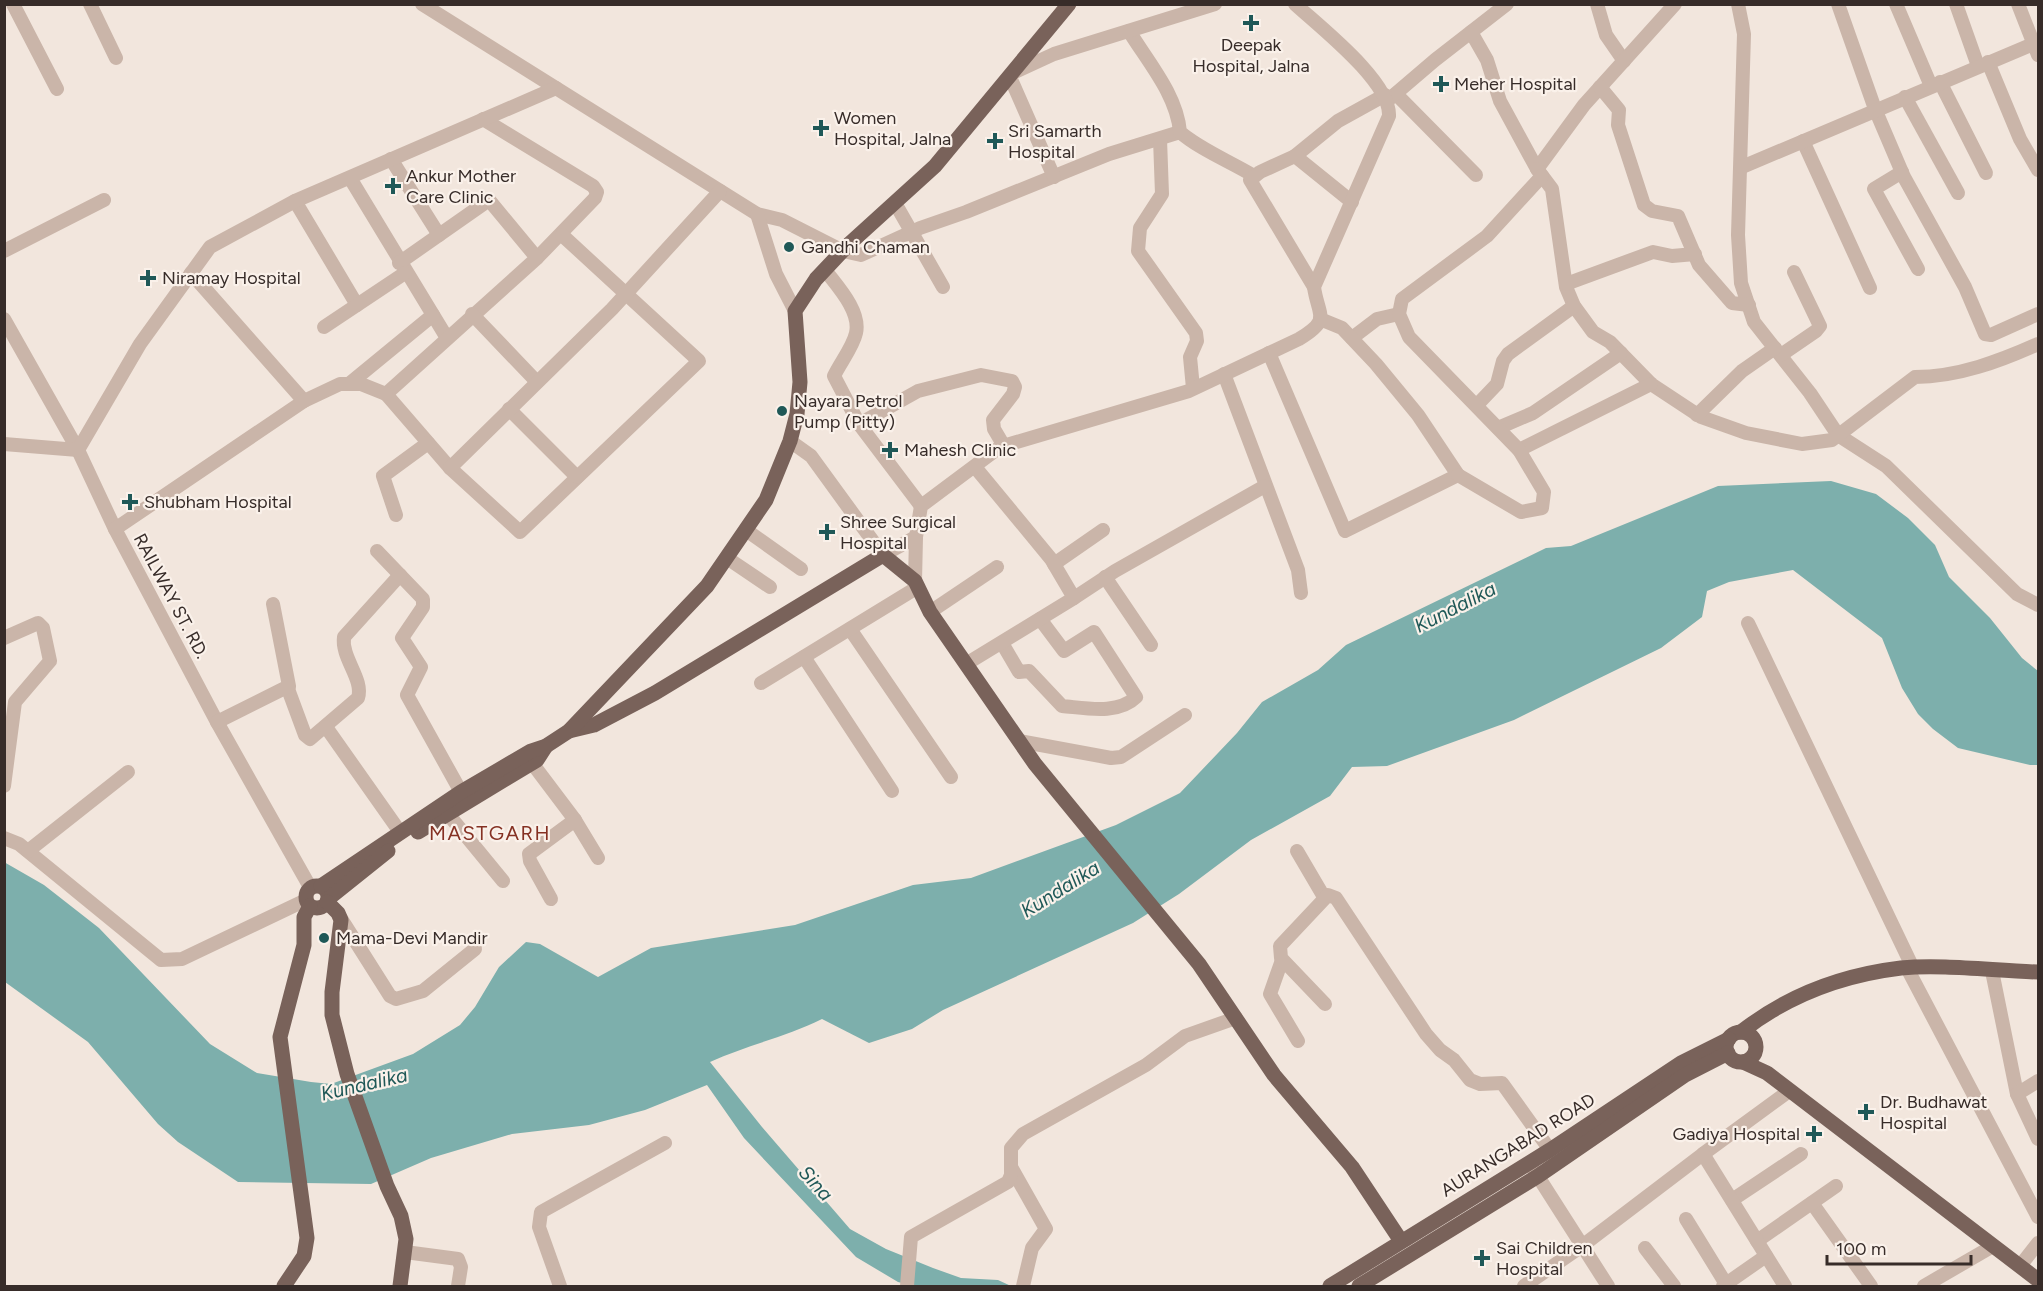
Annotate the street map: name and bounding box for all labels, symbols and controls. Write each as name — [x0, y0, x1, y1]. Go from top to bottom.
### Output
marker: Deepak Hospital, Jalna — [1242, 14, 1260, 32]
place label: Deepak Hospital, Jalna — [1192, 34, 1310, 77]
place label: Meher Hospital — [1454, 73, 1577, 95]
marker: Meher Hospital — [1432, 75, 1450, 93]
place label: Women Hospital, Jalna — [834, 107, 951, 150]
marker: Women Hospital, Jalna — [812, 119, 830, 137]
place label: Sri Samarth Hospital — [1008, 120, 1101, 163]
marker: Sri Samarth Hospital — [986, 132, 1004, 150]
place label: Ankur Mother Care Clinic — [406, 165, 516, 208]
marker: Ankur Mother Care Clinic — [384, 177, 402, 195]
place label: Gandhi Chaman — [801, 236, 930, 258]
marker: Gandhi Chaman — [782, 240, 796, 254]
place label: Niramay Hospital — [162, 267, 301, 289]
marker: Niramay Hospital — [139, 269, 157, 287]
place label: Nayara Petrol Pump (Pitty) — [794, 390, 902, 433]
marker: Nayara Petrol Pump (Pitty) — [775, 404, 789, 418]
place label: Mahesh Clinic — [904, 439, 1016, 461]
marker: Mahesh Clinic — [881, 441, 899, 459]
place label: Shubham Hospital — [144, 491, 292, 513]
marker: Shubham Hospital — [121, 493, 139, 511]
place label: Shree Surgical Hospital — [840, 511, 956, 554]
marker: Shree Surgical Hospital — [818, 523, 836, 541]
street label: RAILWAY ST. RD. — [129, 530, 213, 662]
water label: Kundalika — [1410, 576, 1500, 638]
district label: MASTGARH — [429, 821, 551, 845]
water label: Kundalika — [1016, 855, 1104, 923]
place label: Mama-Devi Mandir — [336, 927, 488, 949]
marker: Mama-Devi Mandir — [317, 931, 331, 945]
water label: Kundalika — [318, 1062, 410, 1106]
street label: AURANGABAD ROAD — [1437, 1089, 1599, 1201]
place label: Dr. Budhawat Hospital — [1880, 1091, 1987, 1134]
marker: Dr. Budhawat Hospital — [1857, 1103, 1875, 1121]
place label: Gadiya Hospital — [1672, 1123, 1800, 1145]
marker: Gadiya Hospital — [1805, 1125, 1823, 1143]
water label: Sina — [794, 1160, 838, 1206]
scale bar — [1827, 1228, 1971, 1266]
place label: Sai Children Hospital — [1496, 1237, 1593, 1280]
text: 100 m — [1836, 1238, 1886, 1260]
marker: Sai Children Hospital — [1473, 1249, 1491, 1267]

